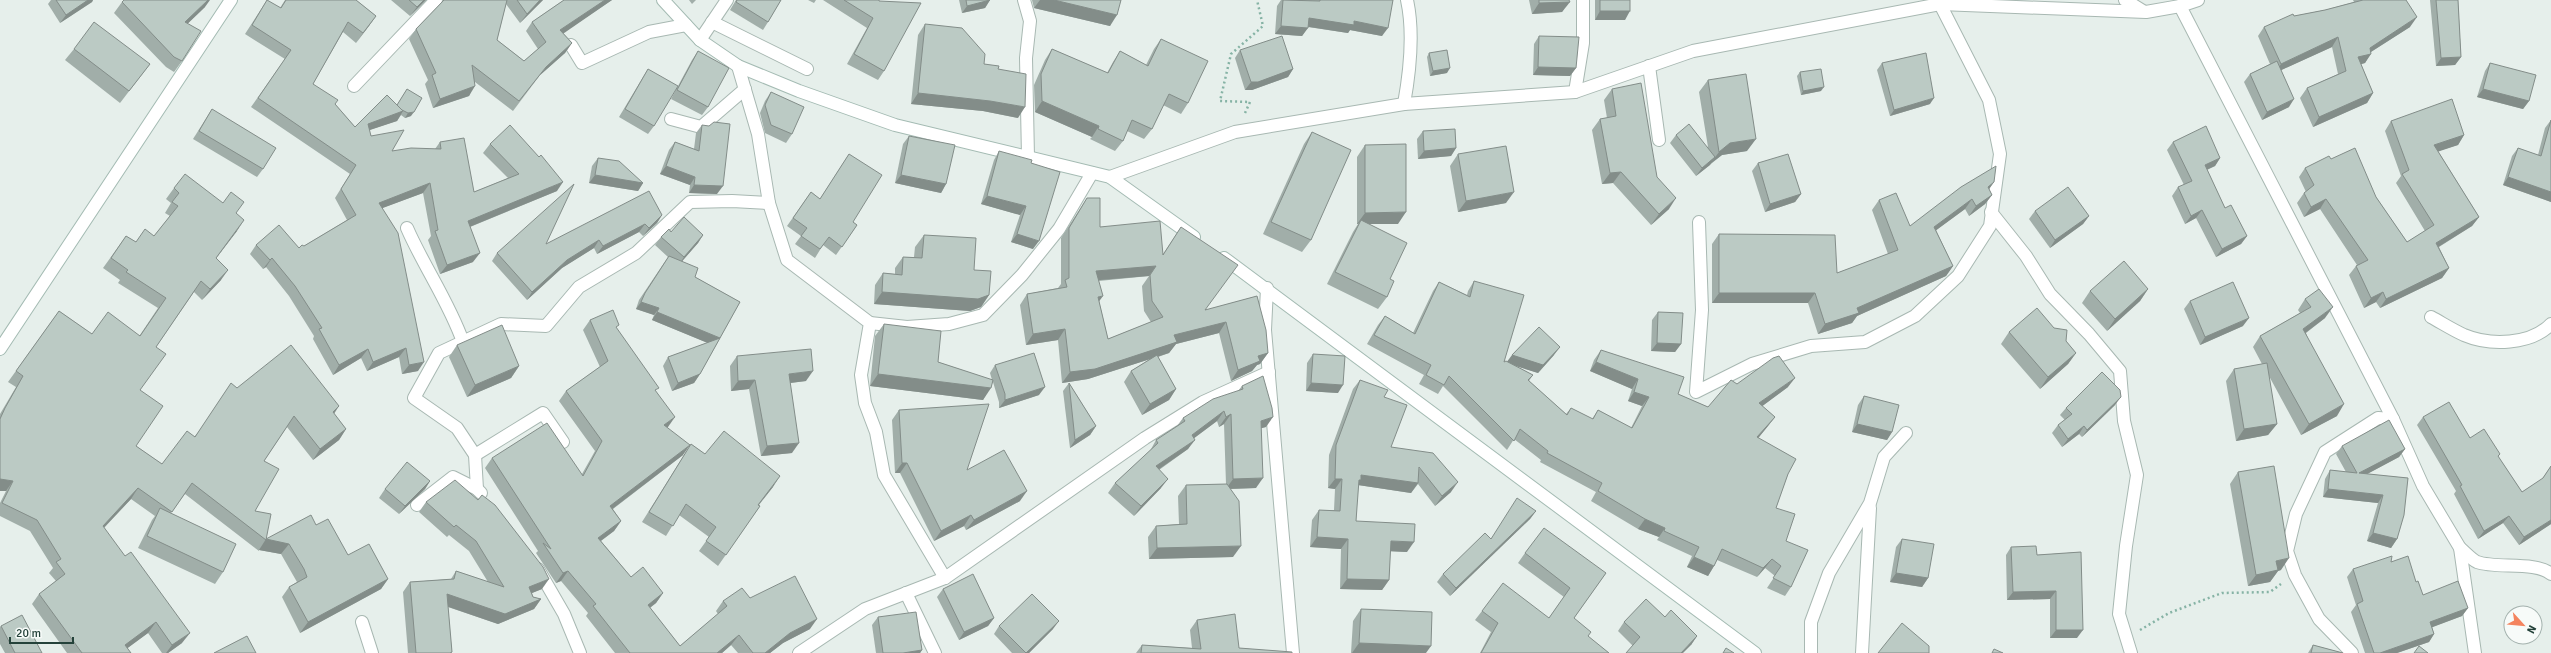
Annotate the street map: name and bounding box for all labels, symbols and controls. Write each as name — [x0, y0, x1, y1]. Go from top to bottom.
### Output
north arrow — [2503, 605, 2543, 645]
scale bar — [10, 619, 73, 645]
text: N — [2524, 623, 2539, 636]
text: 20 m — [16, 626, 41, 641]

